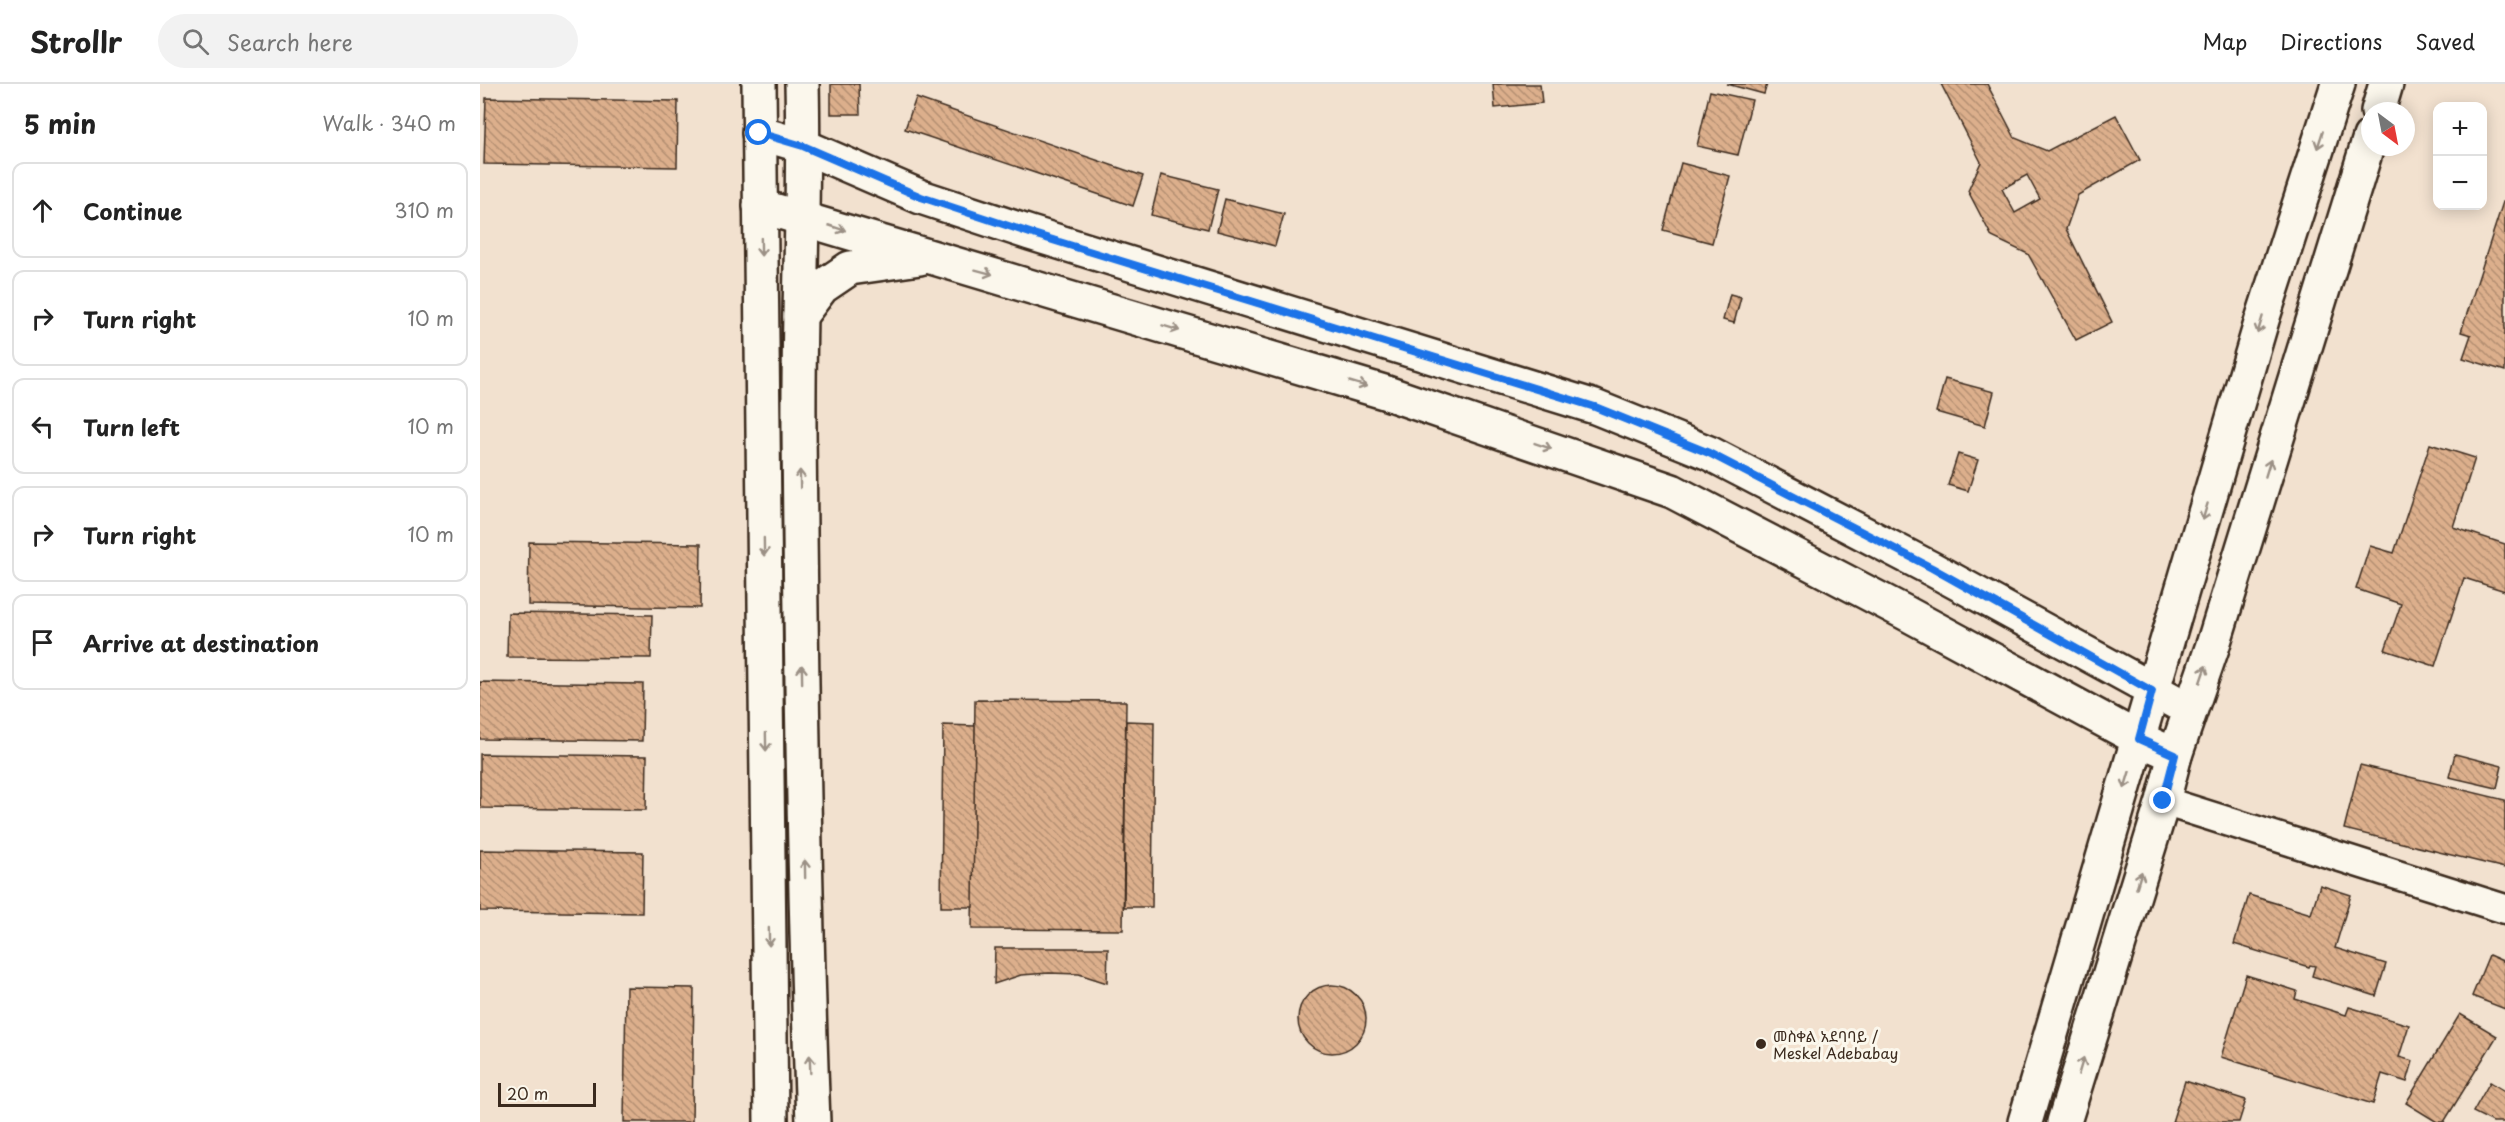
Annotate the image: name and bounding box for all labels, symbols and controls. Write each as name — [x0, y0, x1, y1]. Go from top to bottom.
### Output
search box — [158, 14, 578, 68]
text: Strollr — [30, 20, 122, 63]
icon: search — [179, 25, 212, 58]
text: Search here — [227, 25, 353, 58]
text: Map — [2202, 25, 2247, 57]
text: Directions — [2280, 25, 2382, 57]
text: Saved — [2415, 25, 2475, 57]
north arrow — [2361, 102, 2415, 156]
map controls — [2433, 102, 2487, 210]
button: + — [2433, 102, 2487, 156]
text: 5 min — [24, 104, 96, 143]
text: Walk · 340 m — [323, 108, 456, 138]
route start — [745, 119, 771, 145]
one-way arrow — [2314, 130, 2325, 149]
button: − — [2433, 156, 2487, 210]
icon: ahead — [26, 194, 59, 227]
text: Continue — [83, 194, 182, 227]
text: 310 m — [394, 195, 454, 225]
one-way arrow — [827, 223, 846, 234]
one-way arrow — [755, 237, 767, 257]
one-way arrow — [974, 267, 993, 278]
icon: right — [26, 302, 59, 335]
text: Turn right — [83, 302, 196, 335]
text: 10 m — [407, 303, 454, 333]
one-way arrow — [2254, 315, 2265, 334]
one-way arrow — [1161, 323, 1180, 334]
one-way arrow — [1348, 379, 1367, 390]
icon: left — [26, 410, 59, 443]
text: Turn left — [83, 410, 180, 443]
text: 10 m — [407, 411, 454, 441]
one-way arrow — [1533, 441, 1552, 452]
one-way arrow — [2263, 459, 2274, 478]
one-way arrow — [794, 469, 806, 489]
one-way arrow — [2199, 502, 2210, 521]
icon: right — [26, 518, 59, 551]
text: Turn right — [83, 518, 196, 551]
text: 10 m — [407, 519, 454, 549]
one-way arrow — [758, 537, 770, 557]
icon: arrive — [26, 626, 59, 659]
text: Arrive at destination — [83, 626, 319, 659]
one-way arrow — [797, 664, 808, 684]
one-way arrow — [2198, 665, 2209, 684]
one-way arrow — [761, 732, 772, 752]
one-way arrow — [2121, 770, 2132, 789]
route end — [2149, 787, 2175, 813]
one-way arrow — [799, 859, 811, 879]
one-way arrow — [2134, 871, 2145, 890]
one-way arrow — [763, 927, 774, 947]
place label: መስቀል አደባባይ / Meskel Adebabay — [1773, 1024, 1898, 1064]
marker: መስቀል አደባባይ / Meskel Adebabay — [1754, 1037, 1768, 1051]
one-way arrow — [805, 1054, 816, 1074]
one-way arrow — [2076, 1057, 2087, 1076]
scale bar — [498, 1080, 596, 1108]
text: 20 m — [507, 1081, 548, 1105]

